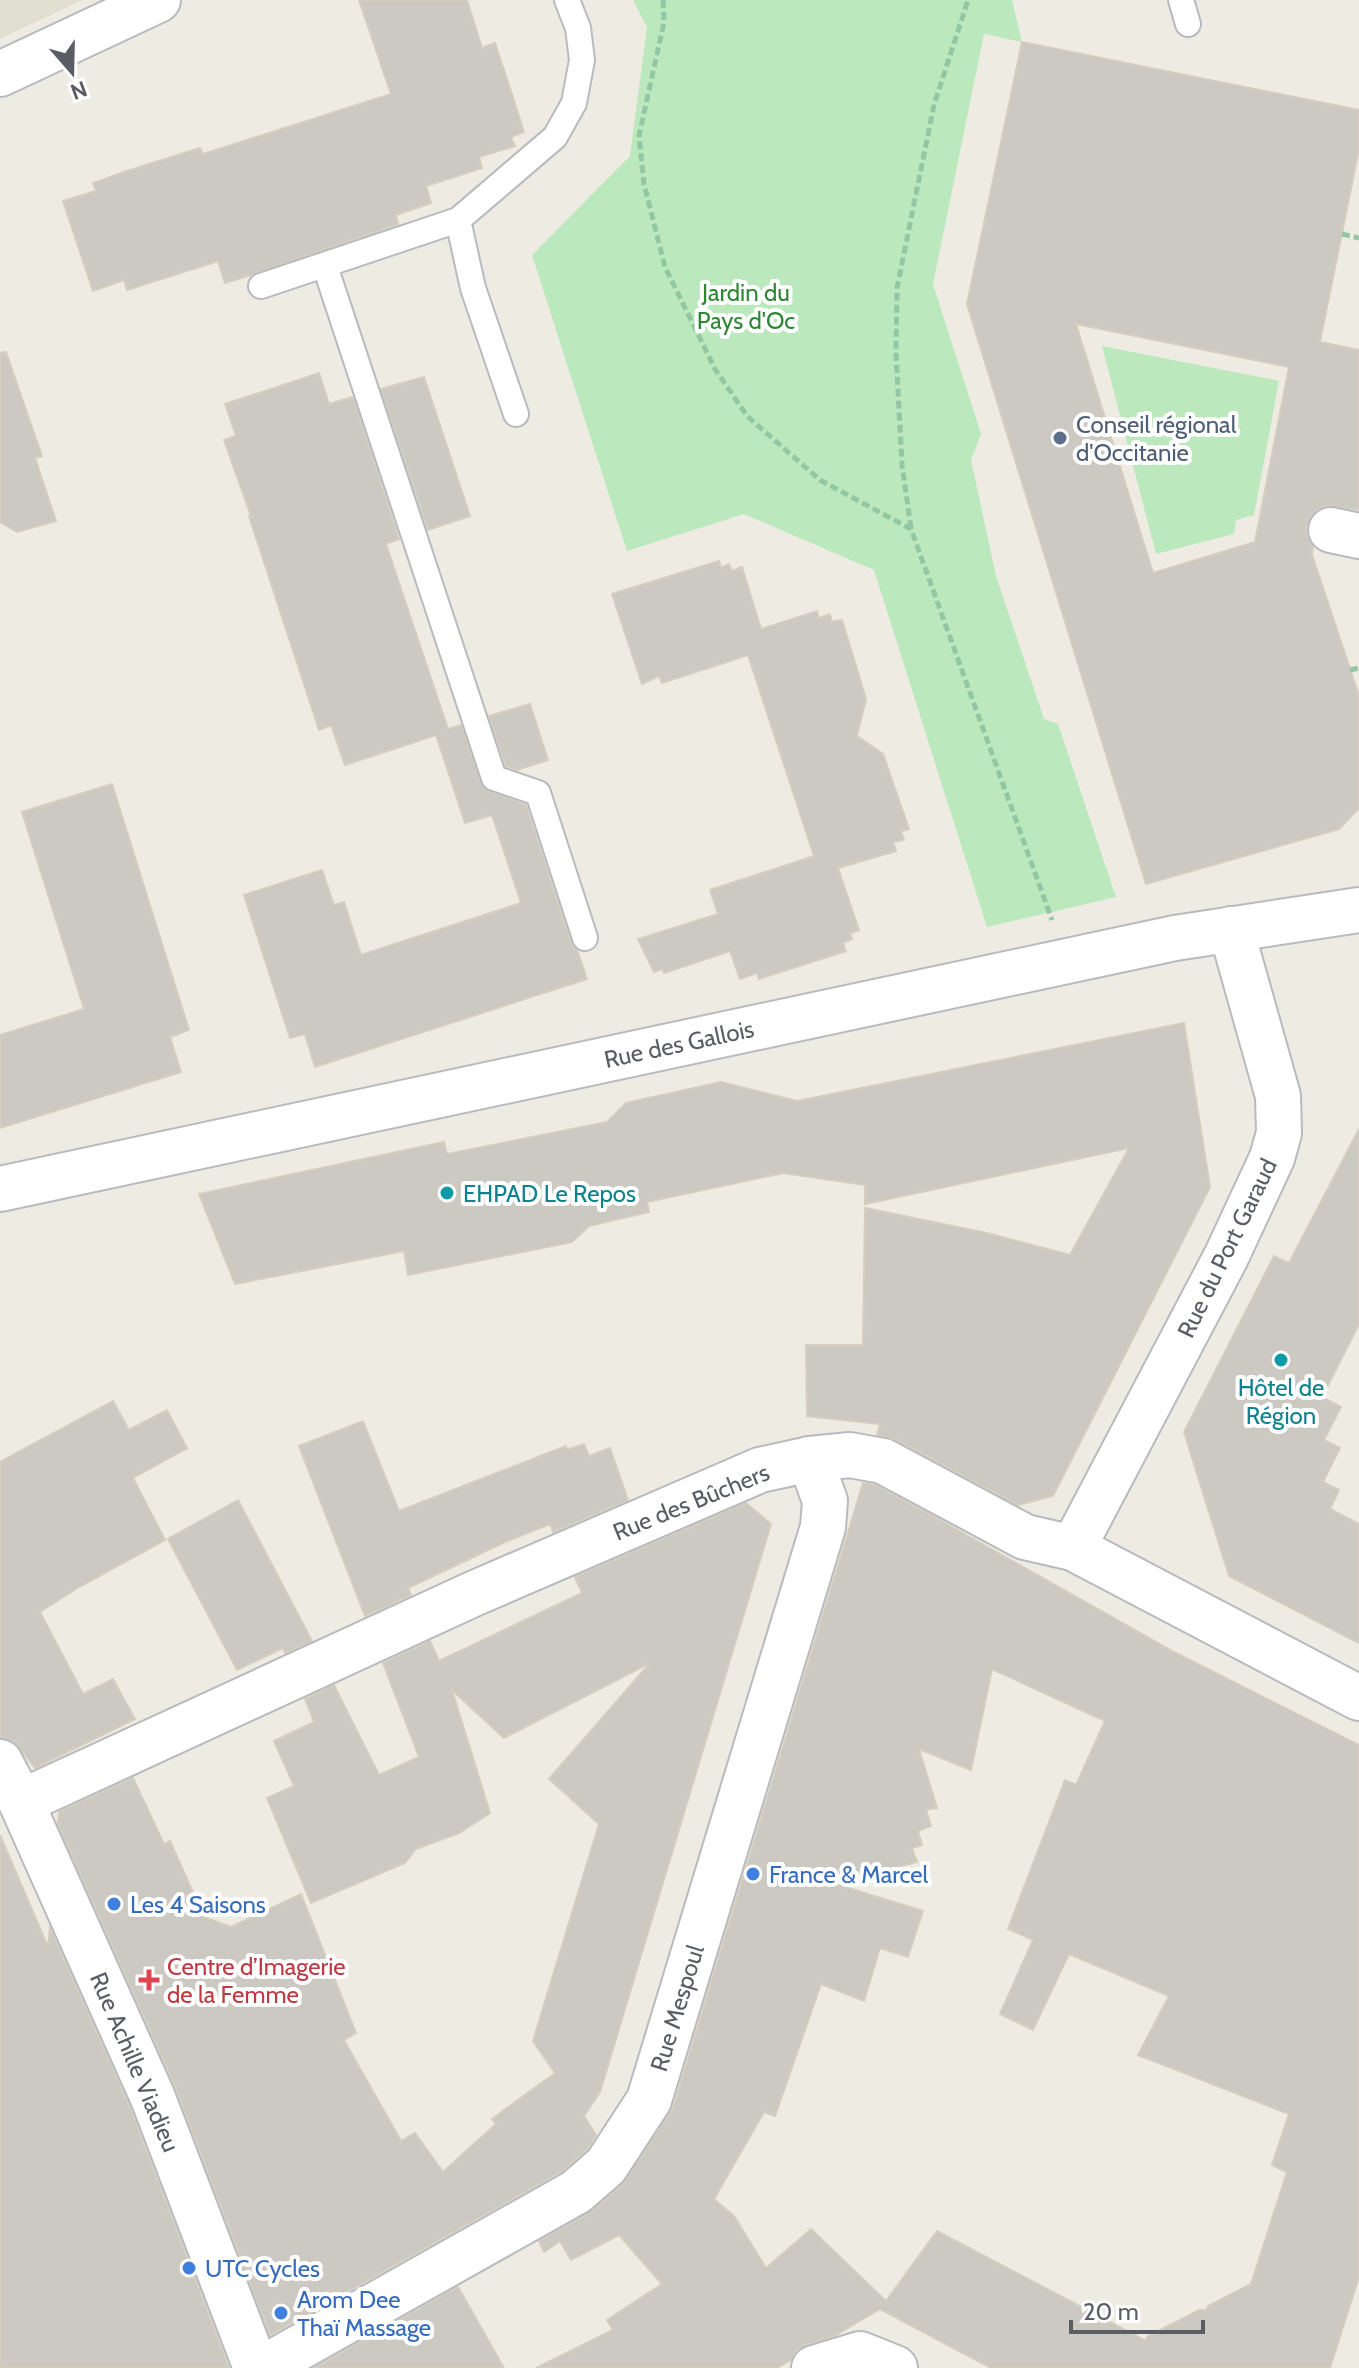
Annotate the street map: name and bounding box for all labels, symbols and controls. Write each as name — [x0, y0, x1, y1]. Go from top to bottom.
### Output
north arrow — [32, 32, 112, 112]
text: N — [67, 75, 91, 106]
park label: Jardin du Pays d'Oc — [697, 278, 795, 335]
place label: Conseil régional d'Occitanie — [1076, 410, 1237, 467]
marker: Conseil régional d'Occitanie — [1051, 429, 1069, 447]
street label: Rue des Gallois — [601, 1014, 757, 1074]
street label: Rue du Port Garaud — [1171, 1154, 1283, 1342]
place label: EHPAD Le Repos — [463, 1179, 636, 1208]
marker: EHPAD Le Repos — [438, 1184, 456, 1202]
marker: Hôtel de Région — [1272, 1351, 1290, 1369]
place label: Hôtel de Région — [1238, 1373, 1324, 1430]
street label: Rue des Bûchers — [609, 1457, 773, 1547]
place label: France & Marcel — [769, 1860, 928, 1889]
marker: France & Marcel — [744, 1865, 762, 1883]
place label: Les 4 Saisons — [130, 1890, 266, 1919]
marker: Les 4 Saisons — [105, 1895, 123, 1913]
street label: Rue Mespoul — [644, 1941, 710, 2075]
place label: Centre d’Imagerie de la Femme — [167, 1952, 346, 2009]
street label: Rue Achille Viadieu — [84, 1968, 186, 2156]
marker: Centre d’Imagerie de la Femme — [138, 1969, 160, 1991]
place label: UTC Cycles — [205, 2254, 320, 2283]
marker: UTC Cycles — [180, 2259, 198, 2277]
scale bar — [1071, 2284, 1203, 2334]
place label: Arom Dee Thaï Massage — [297, 2285, 431, 2342]
text: 20 m — [1083, 2297, 1139, 2326]
marker: Arom Dee Thaï Massage — [272, 2304, 290, 2322]

